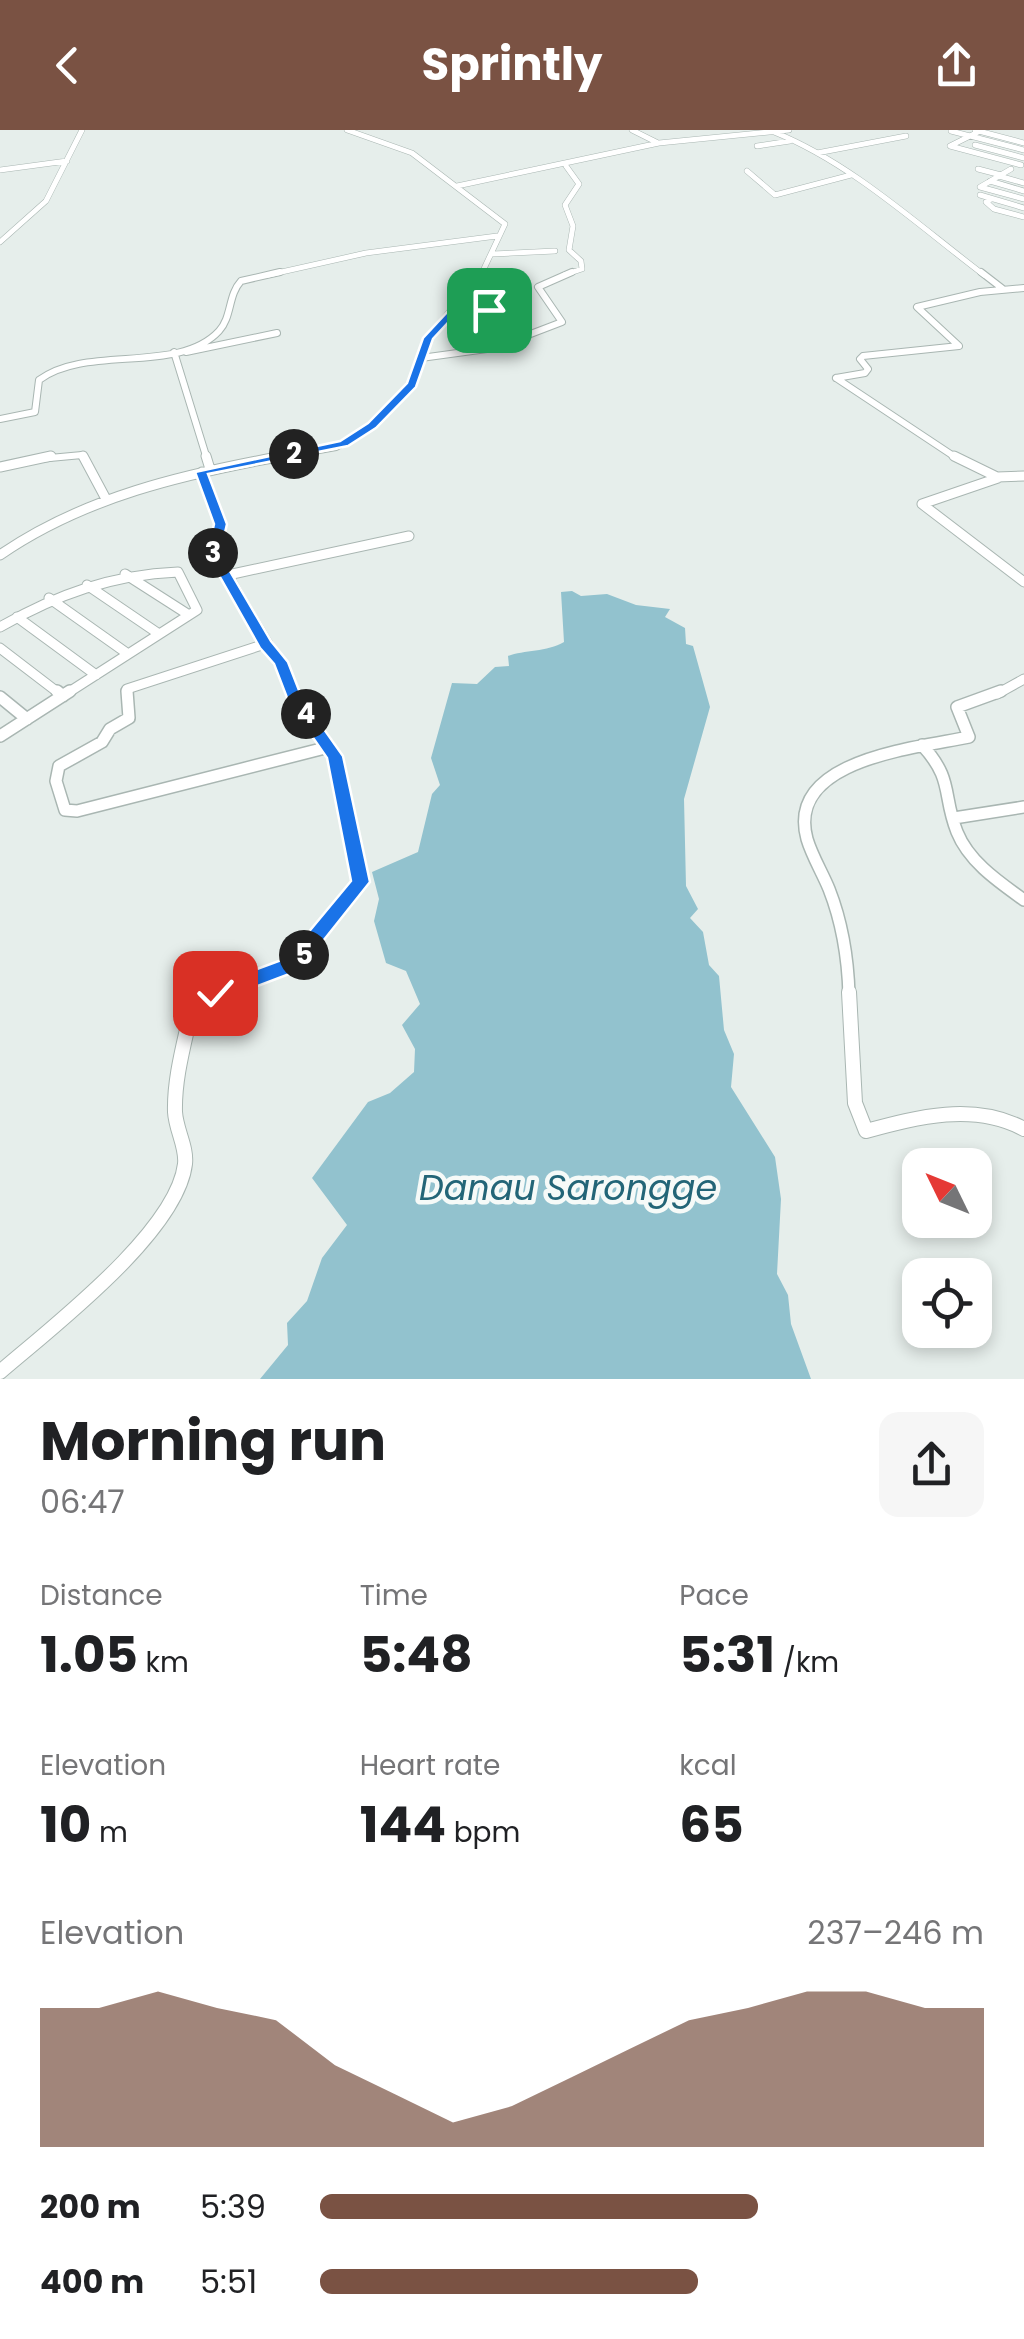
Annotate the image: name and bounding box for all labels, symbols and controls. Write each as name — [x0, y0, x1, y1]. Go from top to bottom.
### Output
text: Sprintly — [421, 33, 603, 96]
icon: back — [40, 38, 95, 93]
icon: share — [929, 38, 984, 93]
pin — [447, 268, 532, 353]
icon: arrive — [462, 283, 517, 338]
pin: 2 — [269, 429, 319, 479]
text: 2 — [286, 434, 302, 473]
pin: 3 — [188, 528, 238, 578]
text: 3 — [205, 533, 221, 572]
pin: 4 — [281, 689, 331, 739]
text: 4 — [297, 694, 315, 733]
pin: 5 — [279, 930, 329, 980]
text: 5 — [295, 935, 313, 974]
pin — [173, 951, 258, 1036]
icon: check — [188, 966, 243, 1021]
north arrow — [902, 1148, 992, 1238]
map controls — [902, 1148, 992, 1348]
water label: Danau Sarongge — [419, 1163, 717, 1212]
button: locate — [902, 1258, 992, 1348]
text: Morning run — [40, 1402, 386, 1479]
button: share — [879, 1412, 984, 1517]
text: 06:47 — [40, 1479, 125, 1524]
text: Distance — [40, 1576, 163, 1615]
text: Time — [360, 1576, 428, 1615]
text: Pace — [679, 1576, 749, 1615]
text: 1.05 — [40, 1619, 138, 1690]
text: 5:48 — [360, 1619, 473, 1690]
text: 5:31 — [679, 1619, 775, 1690]
text: km — [138, 1643, 189, 1682]
text: /km — [775, 1643, 839, 1682]
text: Elevation — [40, 1746, 166, 1785]
text: Heart rate — [360, 1746, 500, 1785]
text: kcal — [679, 1746, 737, 1785]
text: 10 — [40, 1789, 91, 1860]
text: 144 — [360, 1789, 446, 1860]
text: 65 — [679, 1789, 744, 1860]
text: m — [91, 1813, 128, 1852]
text: bpm — [446, 1813, 520, 1852]
text: Elevation — [40, 1910, 184, 1955]
text: 237–246 m — [807, 1910, 984, 1955]
text: 200 m — [40, 2184, 141, 2229]
text: 5:39 — [200, 2184, 266, 2229]
text: 400 m — [40, 2259, 144, 2304]
text: 5:51 — [200, 2259, 257, 2304]

